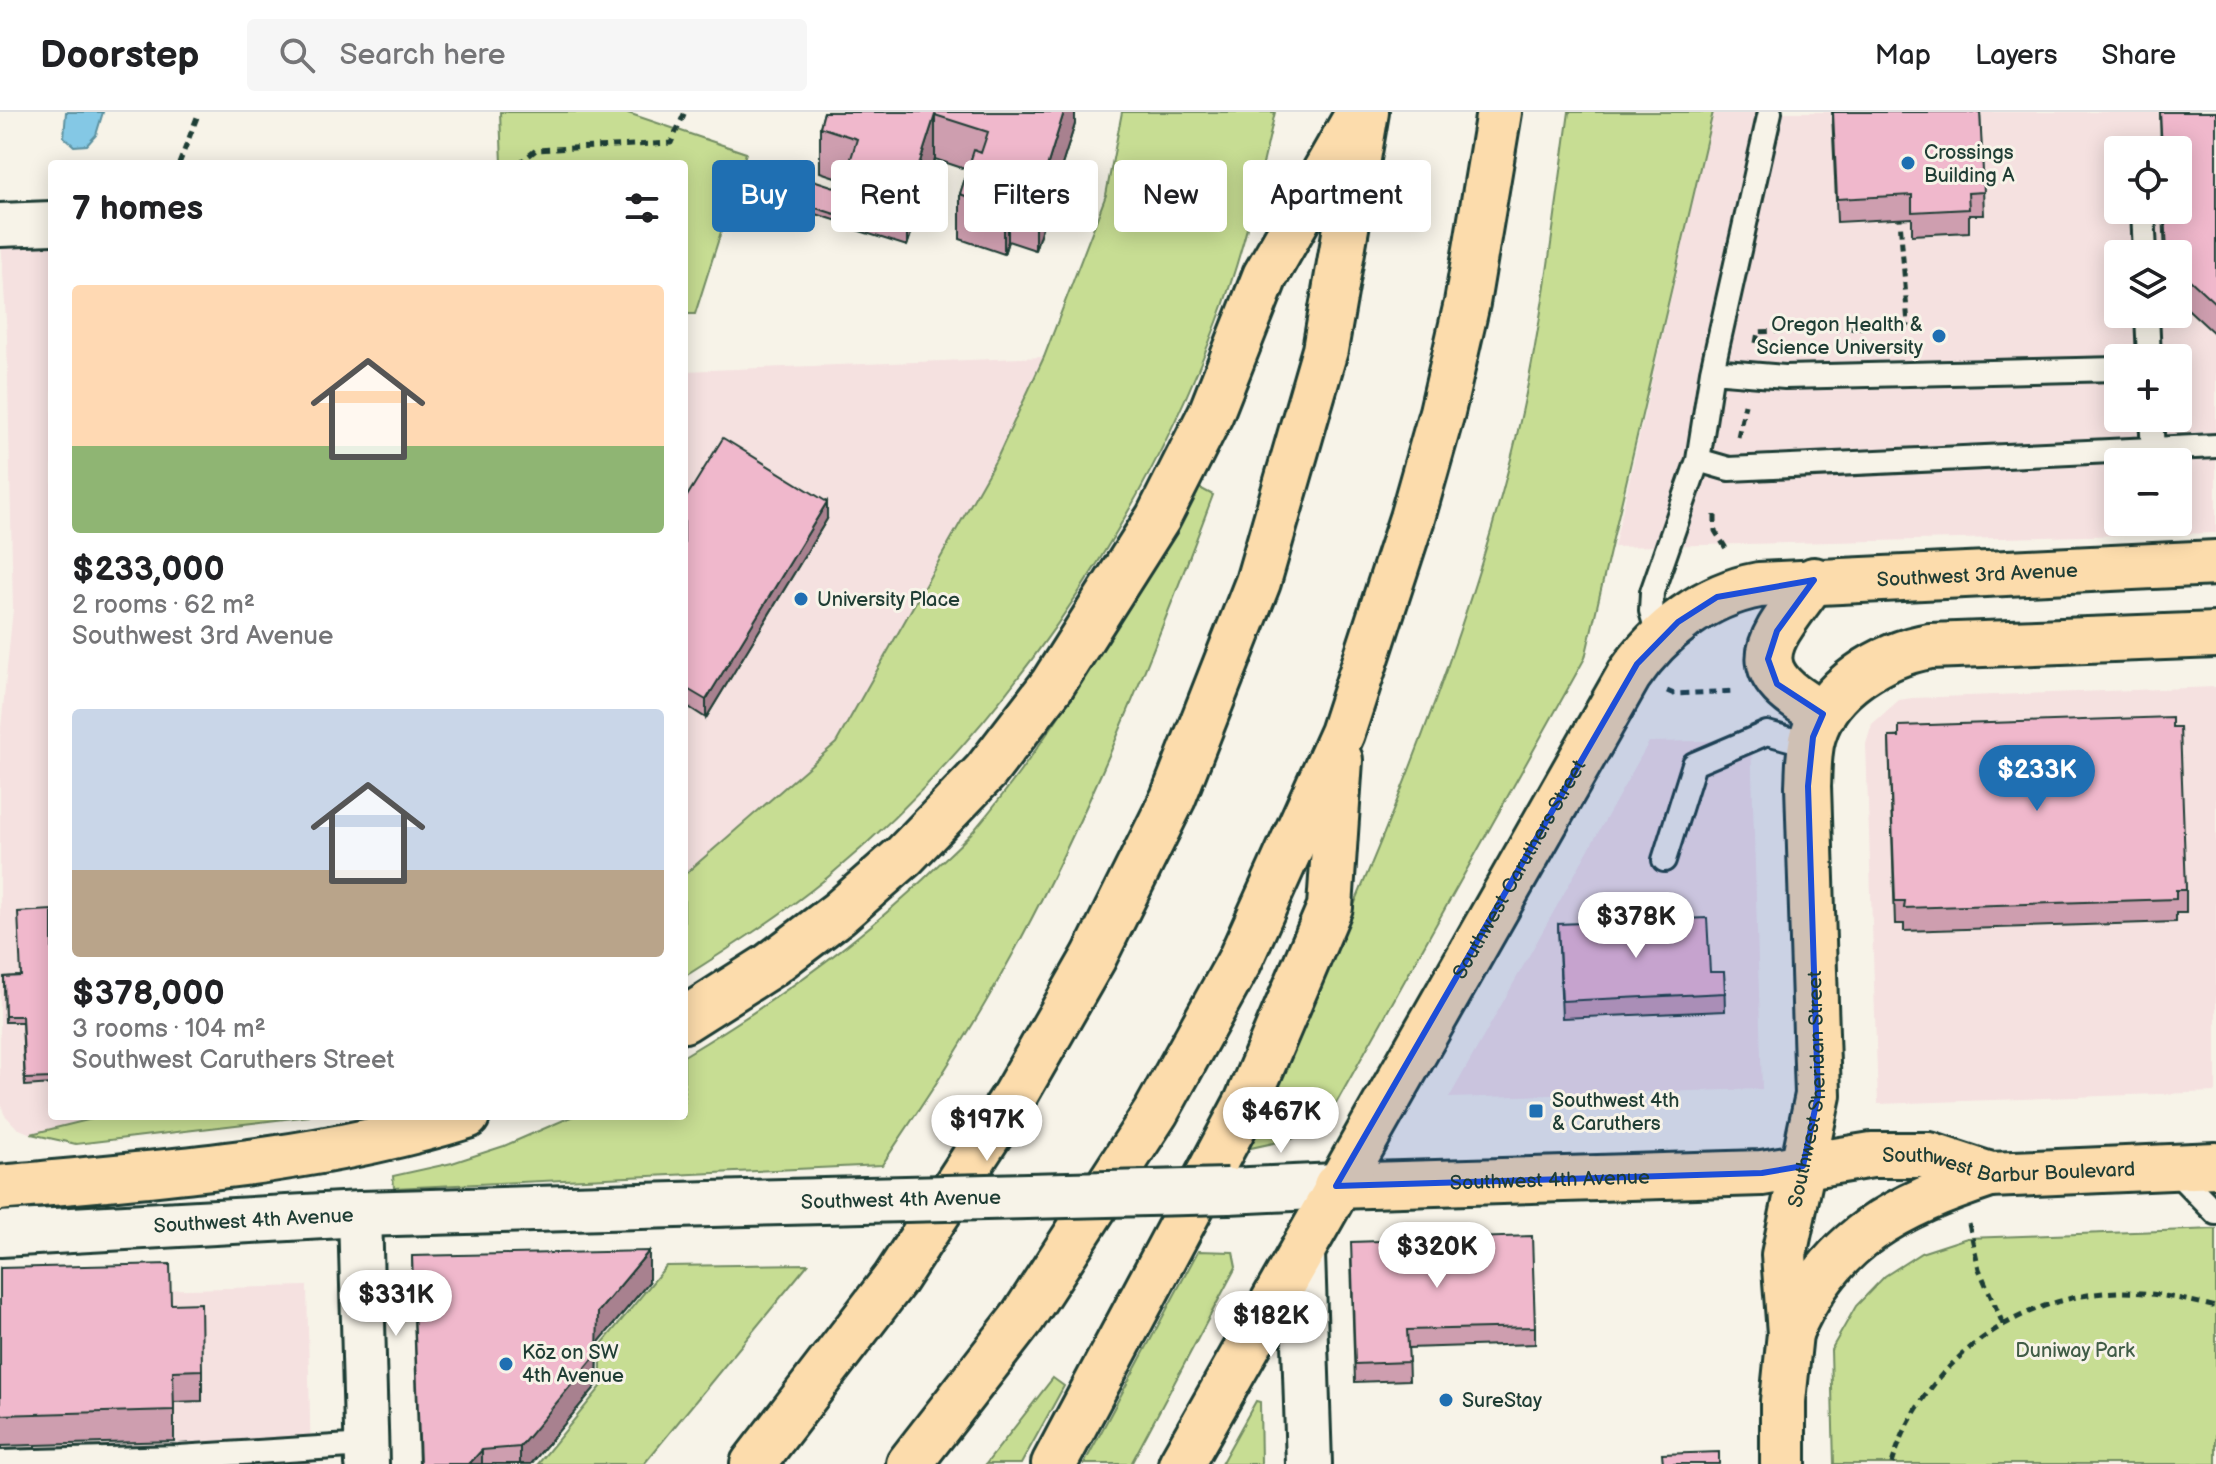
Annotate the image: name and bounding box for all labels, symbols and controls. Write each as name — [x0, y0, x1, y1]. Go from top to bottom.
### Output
search box — [247, 19, 807, 91]
text: Doorstep — [40, 33, 199, 78]
icon: search — [275, 33, 319, 77]
text: Search here — [339, 37, 506, 73]
text: Map — [1875, 39, 1931, 72]
text: Layers — [1975, 39, 2058, 72]
text: Share — [2102, 39, 2176, 72]
map controls — [2104, 136, 2192, 536]
button: locate — [2104, 136, 2192, 224]
place label: Crossings Building A — [1924, 141, 2015, 188]
marker: Crossings Building A — [1899, 154, 1917, 172]
chip: Buy — [712, 160, 815, 232]
chip: Rent — [831, 160, 948, 232]
chip: Filters — [964, 160, 1098, 232]
chip: New — [1114, 160, 1227, 232]
chip: Apartment — [1243, 160, 1431, 232]
icon: filters — [620, 186, 664, 230]
text: 7 homes — [72, 188, 203, 229]
button: layers — [2104, 240, 2192, 328]
place label: Oregon Health & Science University — [1756, 313, 1923, 360]
marker: Oregon Health & Science University — [1930, 327, 1948, 345]
icon: home — [296, 337, 440, 481]
button: + — [2104, 344, 2192, 432]
button: − — [2104, 448, 2192, 536]
text: $233,000 — [72, 549, 225, 590]
street label: Southwest 3rd Avenue — [1876, 559, 2079, 592]
place label: University Place — [817, 588, 960, 612]
text: 2 rooms · 62 m² — [72, 590, 255, 621]
marker: University Place — [792, 590, 810, 608]
text: Southwest 3rd Avenue — [72, 621, 333, 652]
pin: $233K — [1981, 745, 2093, 813]
text: $233K — [1997, 755, 2077, 786]
street label: Southwest Caruthers Street — [1448, 756, 1591, 984]
icon: home — [296, 761, 440, 905]
pin: $378K — [1580, 892, 1692, 960]
text: $378K — [1596, 902, 1676, 933]
street label: Southwest Sheridan Street — [1783, 970, 1831, 1210]
text: $378,000 — [72, 973, 225, 1014]
text: 3 rooms · 104 m² — [72, 1014, 266, 1045]
text: Southwest Caruthers Street — [72, 1045, 394, 1076]
pin: $467K — [1225, 1087, 1337, 1155]
place label: Southwest 4th & Caruthers — [1552, 1089, 1679, 1136]
pin: $197K — [931, 1095, 1043, 1163]
text: $467K — [1241, 1097, 1321, 1128]
marker: Southwest 4th & Caruthers — [1527, 1102, 1545, 1120]
text: $197K — [949, 1105, 1025, 1136]
street label: Southwest Barbur Boulevard — [1882, 1144, 2136, 1188]
street label: Southwest 4th Avenue — [1450, 1165, 1650, 1196]
street label: Southwest 4th Avenue — [801, 1186, 1001, 1215]
street label: Southwest 4th Avenue — [153, 1203, 354, 1238]
pin: $320K — [1381, 1222, 1493, 1290]
text: $320K — [1396, 1232, 1478, 1263]
pin: $331K — [340, 1270, 452, 1338]
text: $331K — [358, 1280, 434, 1311]
pin: $182K — [1215, 1291, 1327, 1359]
text: $182K — [1233, 1301, 1309, 1332]
park label: Duniway Park — [2015, 1339, 2135, 1363]
place label: Kōz on SW 4th Avenue — [522, 1341, 624, 1388]
marker: Kōz on SW 4th Avenue — [497, 1355, 515, 1373]
place label: SureStay — [1462, 1389, 1542, 1413]
marker: SureStay — [1437, 1391, 1455, 1409]

